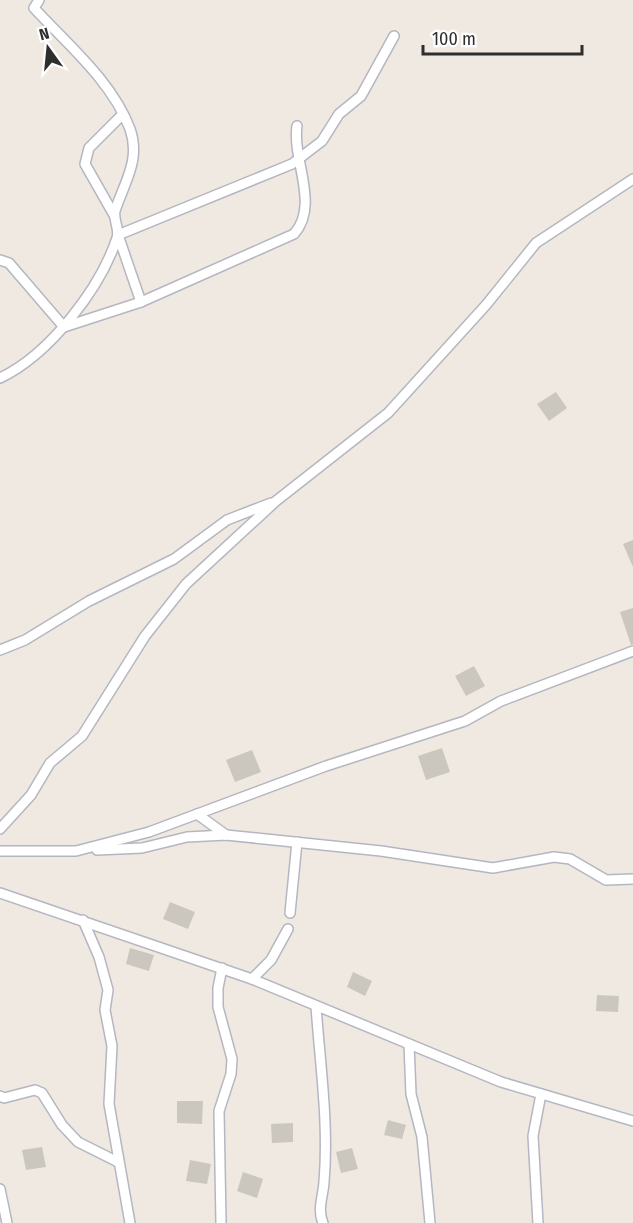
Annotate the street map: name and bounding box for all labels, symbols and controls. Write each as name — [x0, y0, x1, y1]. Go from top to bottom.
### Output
north arrow — [18, 18, 78, 78]
scale bar — [423, 18, 582, 56]
text: N — [37, 24, 51, 44]
text: 100 m — [432, 28, 476, 50]

